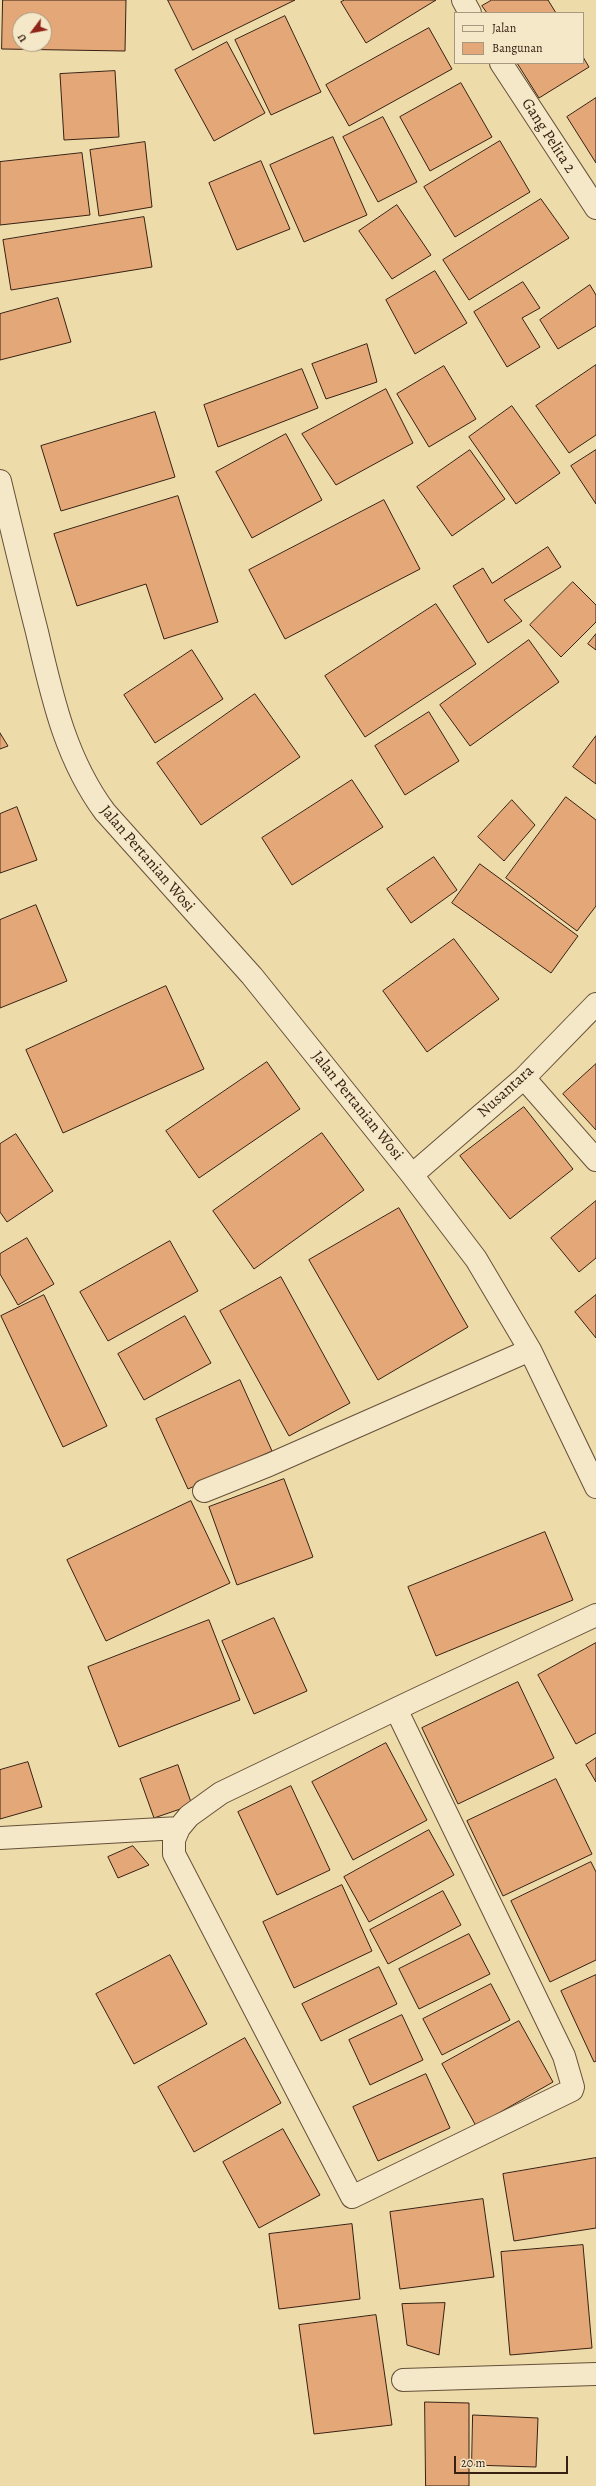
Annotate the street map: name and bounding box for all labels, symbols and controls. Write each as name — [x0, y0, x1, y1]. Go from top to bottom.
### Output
north arrow — [12, 12, 52, 52]
legend — [454, 12, 584, 64]
text: Jalan — [492, 20, 516, 36]
text: U — [14, 31, 31, 45]
text: Bangunan — [492, 40, 543, 56]
street label: Gang Pelita 2 — [517, 95, 579, 177]
street label: Jalan Pertanian Wosi — [95, 802, 199, 916]
street label: Jalan Pertanian Wosi — [307, 1048, 407, 1164]
street label: Nusantara — [474, 1062, 538, 1122]
scale bar — [456, 2448, 570, 2474]
text: 20 m — [461, 2455, 485, 2471]

